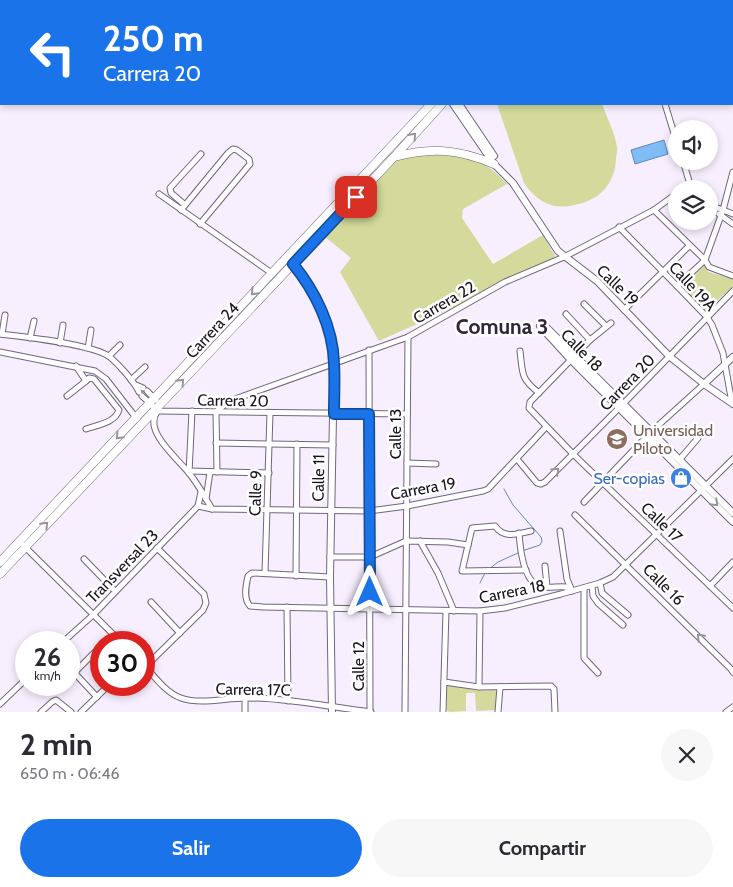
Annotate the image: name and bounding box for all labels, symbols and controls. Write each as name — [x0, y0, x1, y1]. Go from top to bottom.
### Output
text: 250 m — [103, 17, 203, 60]
icon: left — [20, 20, 85, 85]
text: Carrera 20 — [103, 60, 201, 87]
map controls — [668, 120, 718, 230]
button: sound — [668, 120, 718, 170]
one-way arrow — [407, 133, 416, 142]
pin — [335, 176, 377, 218]
button: layers — [668, 180, 718, 230]
icon: arrive — [342, 183, 370, 211]
street label: Calle 19A — [665, 258, 720, 315]
street label: Calle 19 — [593, 261, 643, 310]
street label: Carrera 22 — [410, 277, 479, 328]
one-way arrow — [251, 287, 260, 296]
street label: Carrera 24 — [182, 298, 243, 362]
district label: Comuna 3 — [456, 314, 548, 339]
street label: Calle 18 — [557, 325, 606, 376]
street label: Carrera 20 — [596, 350, 659, 415]
one-way arrow — [175, 378, 184, 387]
street label: Carrera 20 — [197, 390, 269, 411]
street label: Calle 13 — [386, 409, 405, 459]
place label: Universidad Piloto — [633, 421, 713, 458]
school or university icon: Universidad Piloto — [605, 427, 629, 451]
one-way arrow — [116, 430, 125, 439]
street label: Calle 11 — [309, 454, 328, 502]
shop icon: Ser-copias — [669, 466, 693, 490]
one-way arrow — [550, 468, 559, 477]
place label: Ser-copias — [593, 469, 665, 488]
street label: Calle 9 — [245, 470, 266, 516]
street label: Carrera 19 — [389, 473, 457, 504]
one-way arrow — [709, 497, 718, 506]
street label: Calle 17 — [637, 498, 686, 547]
one-way arrow — [39, 522, 48, 531]
street label: Transversal 23 — [83, 526, 162, 607]
street label: Calle 16 — [639, 560, 688, 609]
position arrow — [343, 565, 395, 617]
street label: Carrera 18 — [478, 576, 547, 607]
speed limit sign: 30 — [90, 631, 155, 696]
one-way arrow — [696, 634, 705, 643]
street label: Calle 12 — [349, 641, 368, 691]
text: 26 — [34, 642, 61, 672]
text: km/h — [34, 668, 61, 683]
street label: Carrera 17C — [215, 679, 291, 700]
text: 2 min — [20, 726, 92, 763]
button: close — [661, 729, 713, 781]
text: 650 m · 06:46 — [20, 764, 119, 783]
button: Salir — [20, 819, 362, 877]
button: Compartir — [372, 819, 713, 877]

